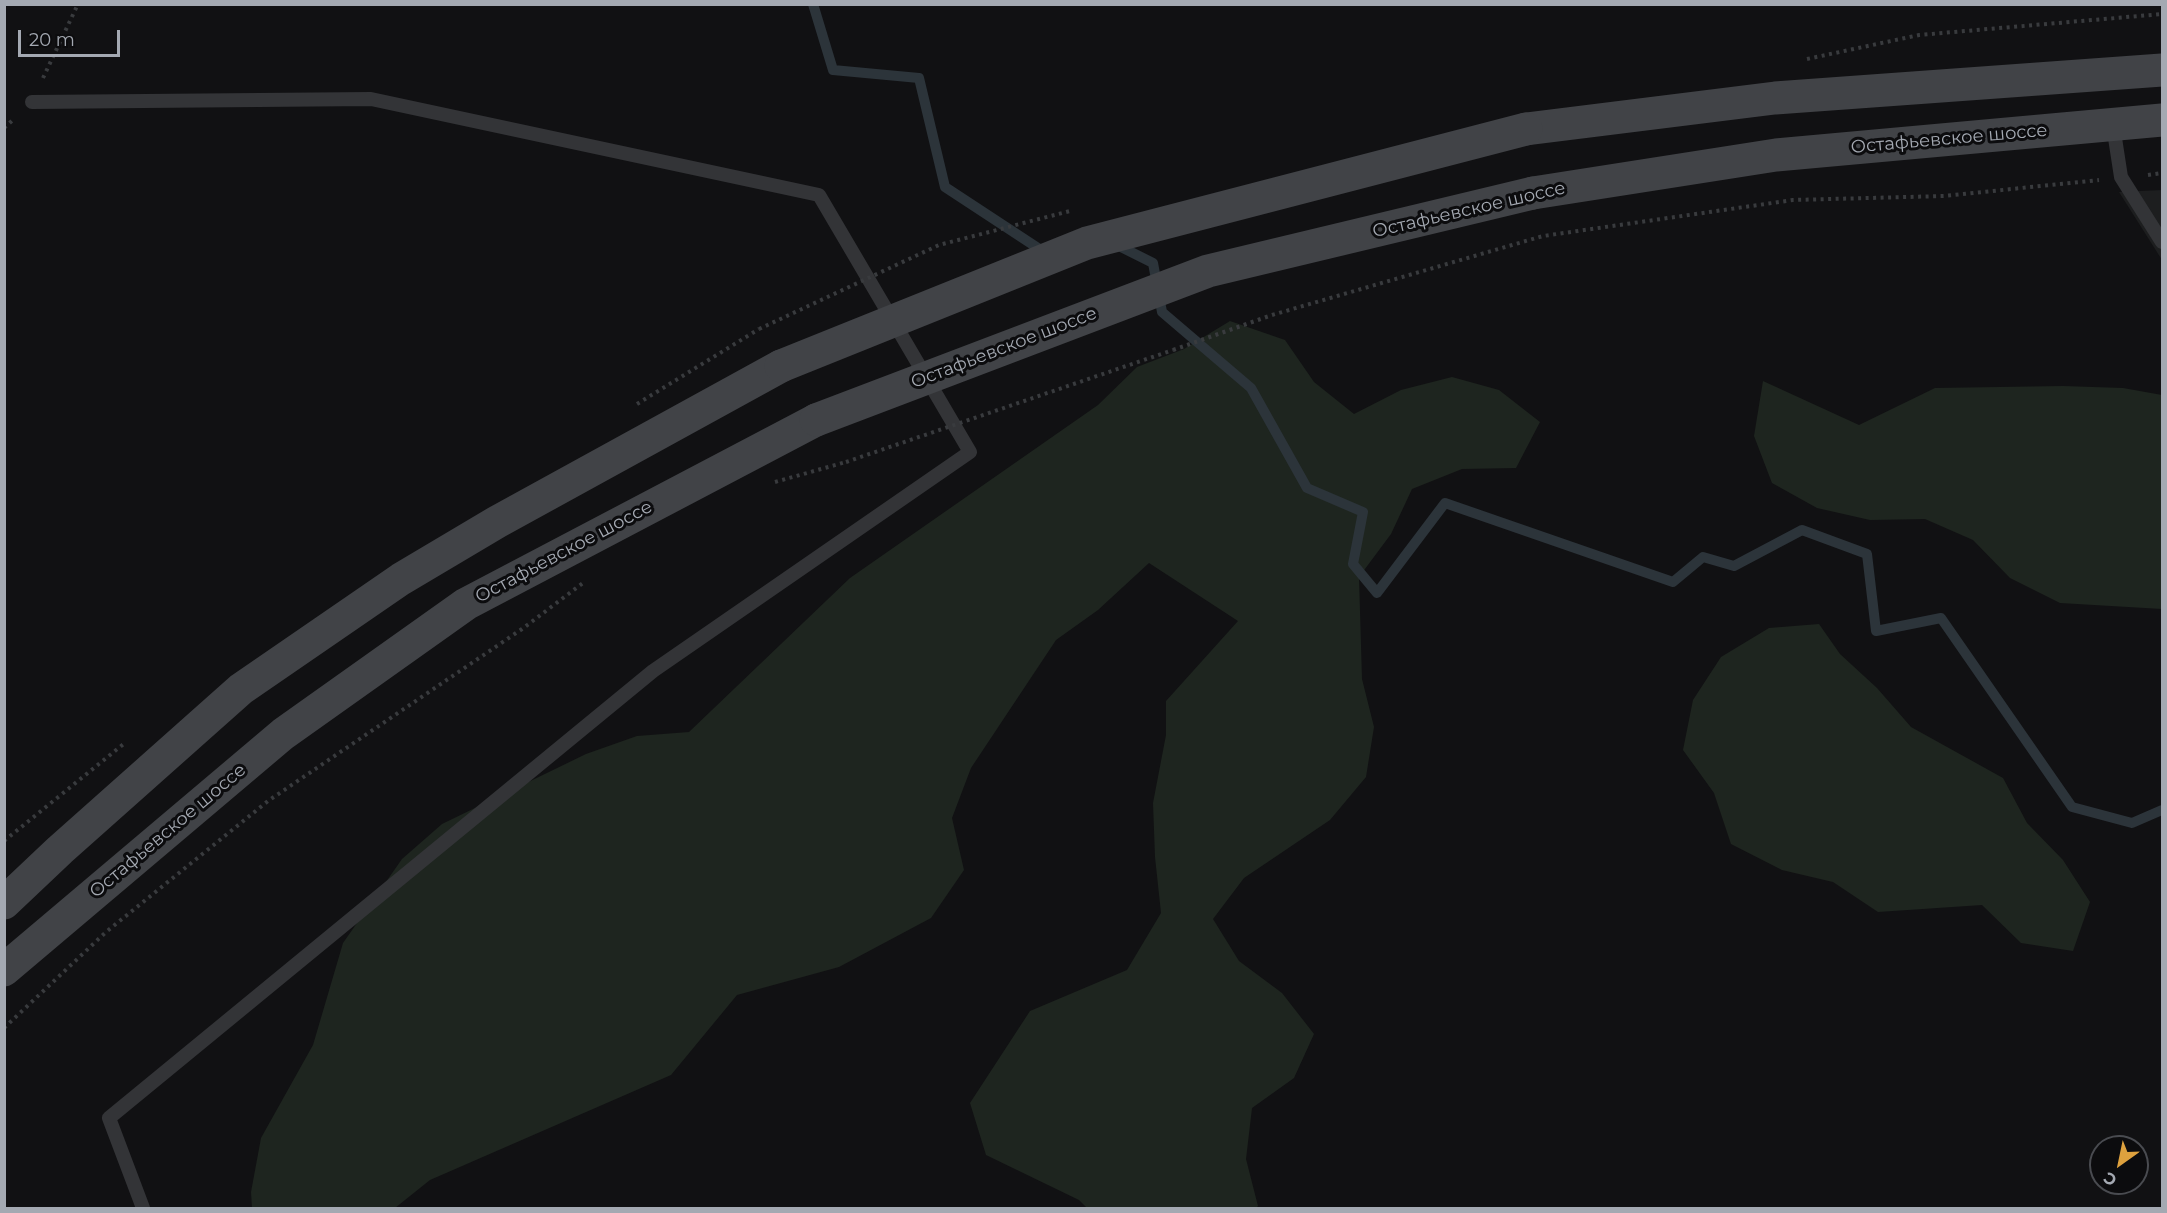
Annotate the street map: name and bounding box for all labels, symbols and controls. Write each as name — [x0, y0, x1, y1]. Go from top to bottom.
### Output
scale bar — [21, 18, 123, 56]
text: 20 m — [29, 29, 75, 51]
street label: Остафьевское шоссе — [1850, 120, 2048, 158]
street label: Остафьевское шоссе — [1370, 177, 1568, 243]
street label: Остафьевское шоссе — [908, 303, 1100, 393]
street label: Остафьевское шоссе — [472, 496, 656, 608]
street label: Остафьевское шоссе — [85, 759, 251, 903]
north arrow — [2089, 1135, 2149, 1195]
text: С — [2100, 1168, 2120, 1190]

